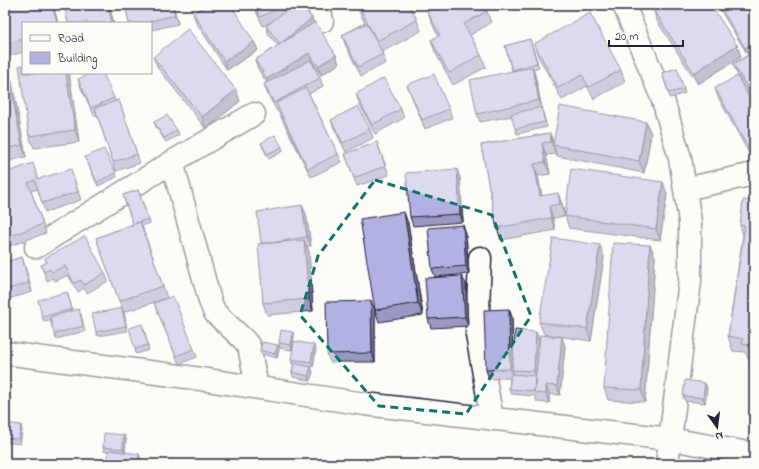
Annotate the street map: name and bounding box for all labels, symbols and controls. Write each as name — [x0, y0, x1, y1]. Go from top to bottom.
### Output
legend — [22, 22, 152, 74]
scale bar — [609, 22, 683, 48]
text: 20 m — [615, 28, 638, 46]
text: Road — [58, 30, 84, 48]
text: Building — [57, 50, 97, 69]
north arrow — [697, 407, 737, 447]
text: N — [714, 427, 725, 444]

